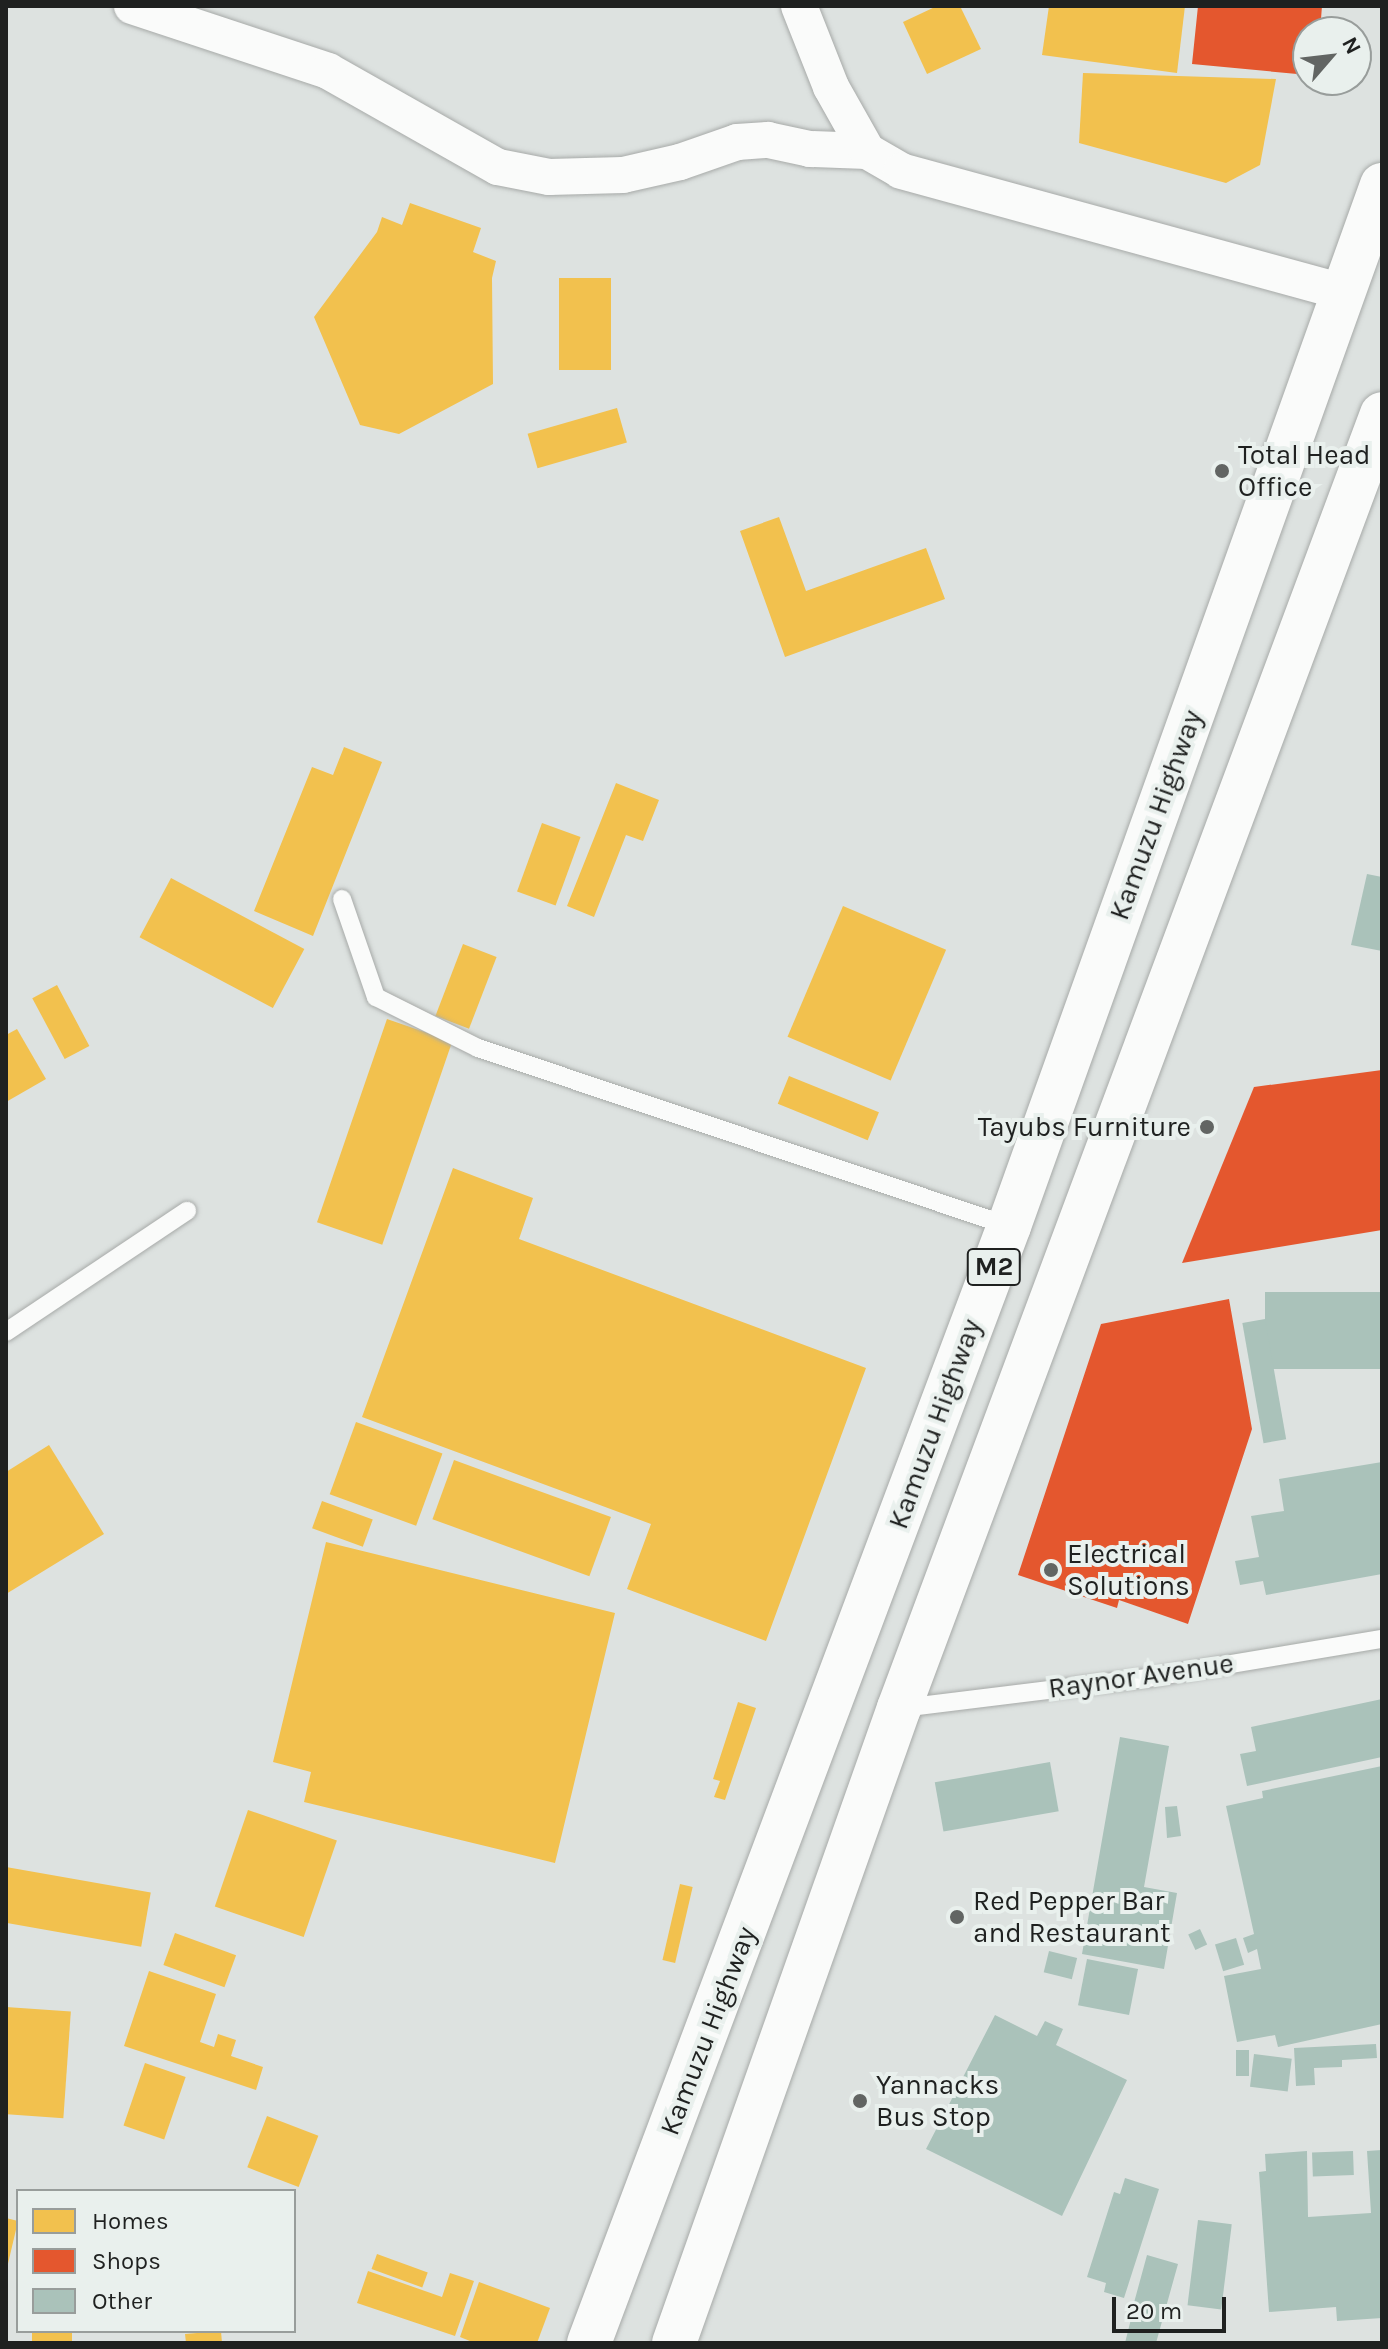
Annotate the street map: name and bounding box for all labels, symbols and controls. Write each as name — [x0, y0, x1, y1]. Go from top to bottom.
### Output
north arrow — [1292, 16, 1372, 96]
text: N — [1336, 33, 1367, 59]
place label: Total Head Office — [1238, 438, 1371, 504]
marker: Total Head Office — [1213, 462, 1231, 480]
street label: Kamuzu Highway — [1102, 705, 1210, 925]
place label: Tayubs Furniture — [978, 1110, 1191, 1144]
marker: Tayubs Furniture — [1198, 1118, 1216, 1136]
road number: M2 — [966, 1245, 1022, 1289]
street label: Kamuzu Highway — [881, 1314, 989, 1534]
place label: Electrical Solutions — [1067, 1537, 1190, 1603]
marker: Electrical Solutions — [1042, 1561, 1060, 1579]
street label: Raynor Avenue — [1046, 1646, 1236, 1706]
place label: Red Pepper Bar and Restaurant — [973, 1884, 1171, 1950]
marker: Red Pepper Bar and Restaurant — [948, 1908, 966, 1926]
street label: Kamuzu Highway — [653, 1922, 763, 2140]
place label: Yannacks Bus Stop — [876, 2068, 999, 2134]
marker: Yannacks Bus Stop — [851, 2092, 869, 2110]
legend — [16, 2189, 296, 2333]
text: Homes — [92, 2207, 169, 2235]
text: Shops — [92, 2247, 161, 2275]
scale bar — [1116, 2281, 1230, 2331]
text: Other — [92, 2287, 152, 2315]
text: 20 m — [1126, 2297, 1182, 2325]

